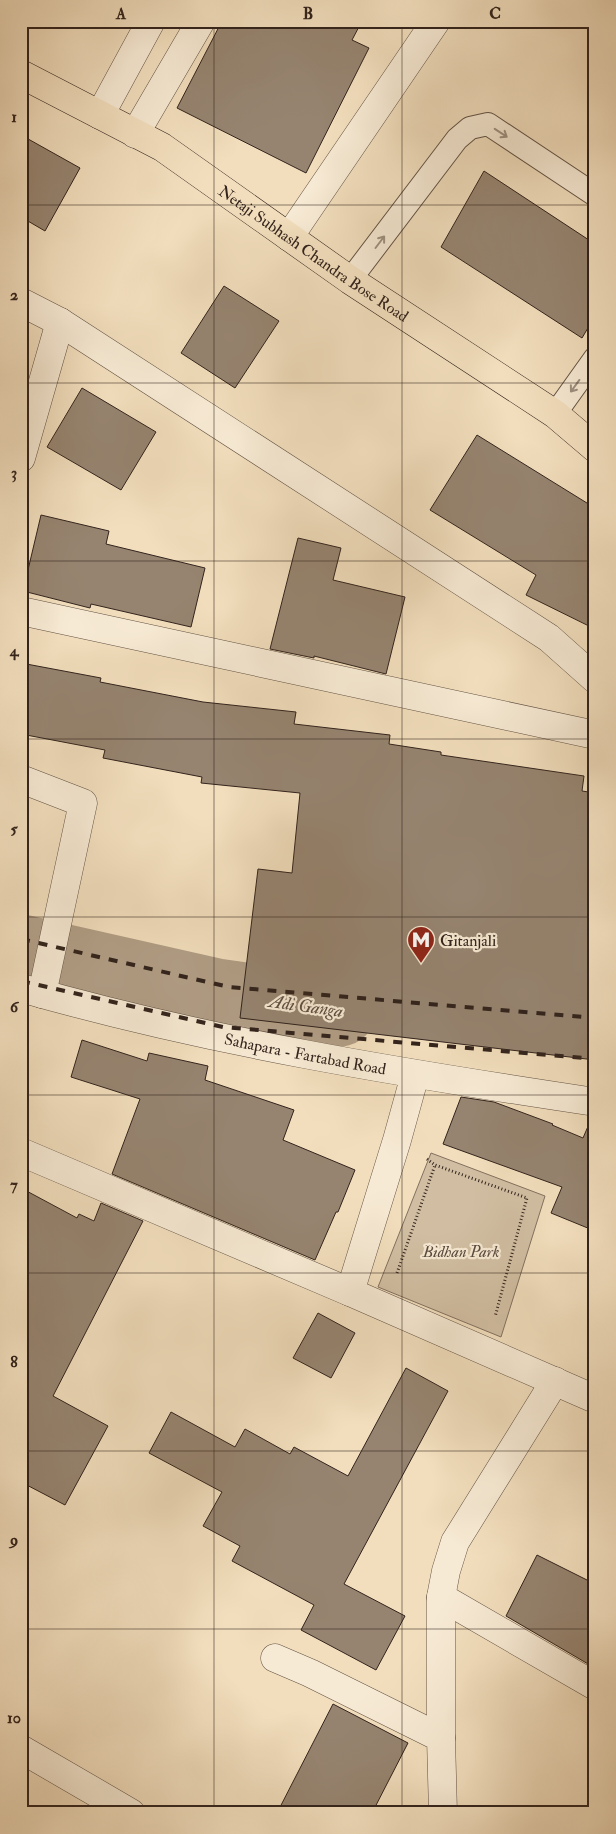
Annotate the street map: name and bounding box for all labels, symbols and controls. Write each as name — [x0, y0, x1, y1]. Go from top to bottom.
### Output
text: A — [115, 4, 127, 24]
text: B — [303, 4, 313, 24]
text: C — [489, 4, 501, 24]
text: 1 — [11, 107, 17, 127]
one-way arrow — [494, 128, 508, 138]
street label: Netaji Subhash Chandra Bose Road — [214, 181, 412, 327]
one-way arrow — [375, 235, 385, 249]
text: 2 — [10, 285, 18, 305]
one-way arrow — [570, 379, 580, 393]
text: 3 — [11, 463, 17, 483]
text: 4 — [9, 641, 20, 661]
text: 5 — [10, 819, 18, 839]
metro station icon: Gitanjali — [406, 925, 436, 964]
place label: Gitanjali — [440, 931, 496, 951]
water label: Adi Ganga — [265, 990, 344, 1023]
text: 6 — [10, 997, 20, 1017]
street label: Sahapara - Fartabad Road — [223, 1029, 388, 1080]
text: 7 — [10, 1175, 18, 1195]
park label: Bidhan Park — [422, 1242, 500, 1262]
text: 8 — [10, 1352, 18, 1372]
text: 9 — [8, 1530, 18, 1550]
text: 10 — [7, 1708, 21, 1728]

